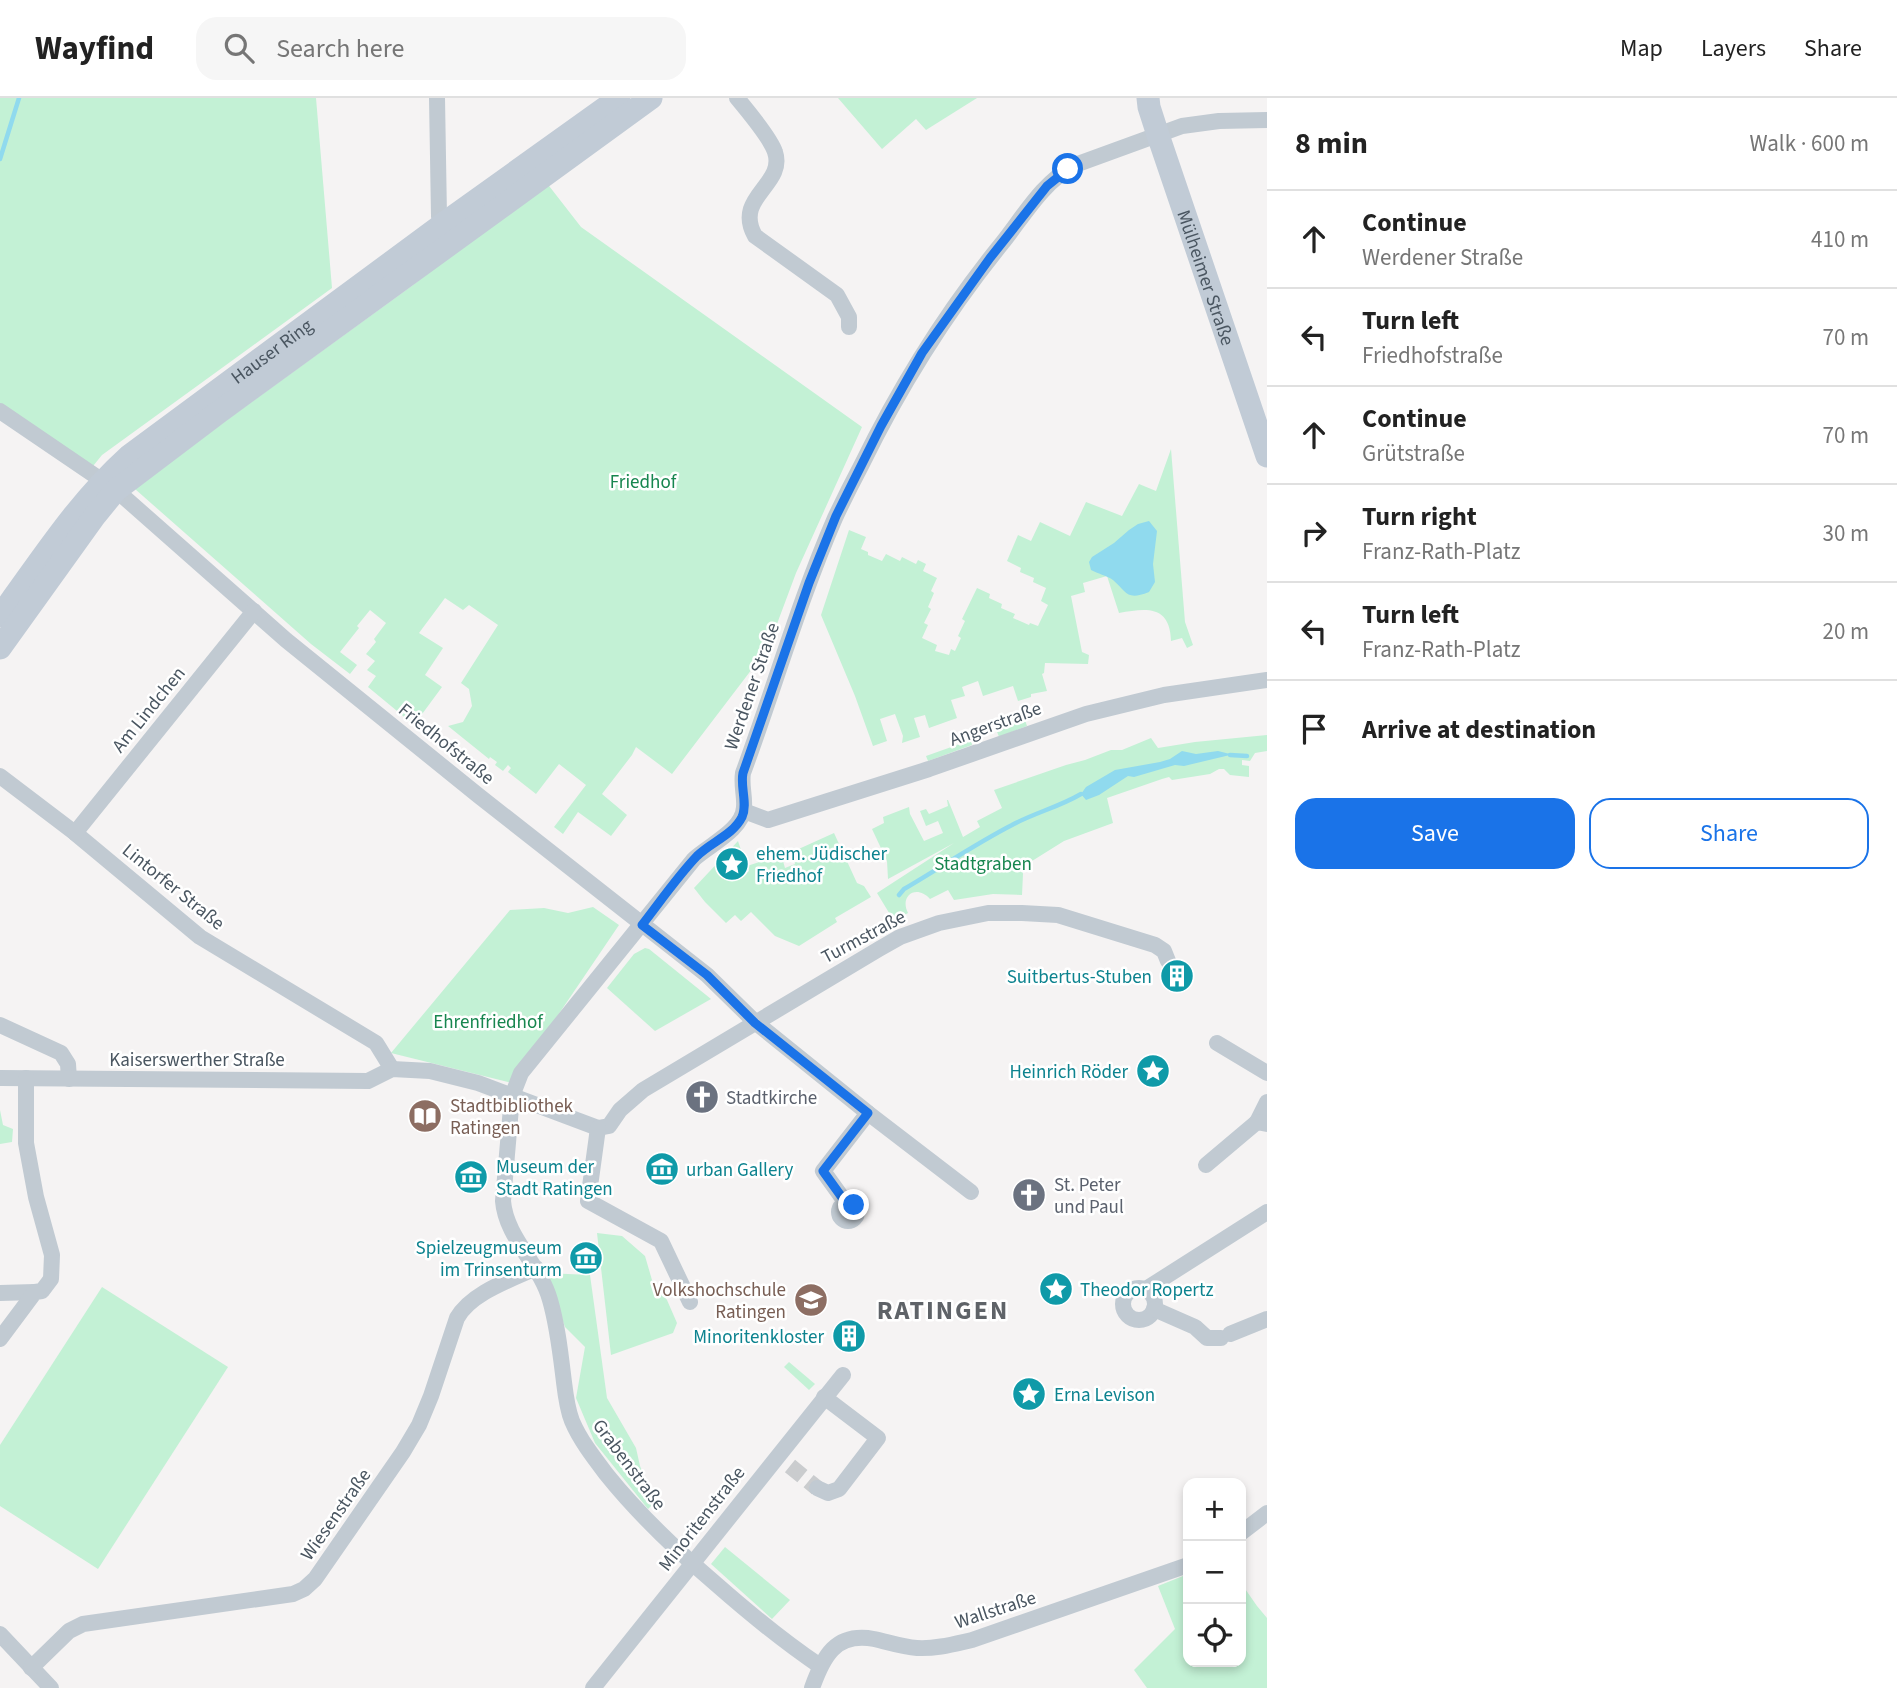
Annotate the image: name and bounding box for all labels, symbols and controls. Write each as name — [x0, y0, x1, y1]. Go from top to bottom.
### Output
search box — [196, 17, 686, 80]
text: Wayfind — [35, 25, 154, 72]
icon: search — [220, 29, 258, 67]
text: Search here — [276, 30, 404, 67]
text: Map — [1620, 31, 1663, 66]
text: Layers — [1701, 31, 1766, 66]
text: Share — [1804, 31, 1862, 66]
text: 8 min — [1295, 122, 1368, 165]
text: Walk · 600 m — [1750, 127, 1869, 160]
route start — [1052, 153, 1083, 184]
text: Continue — [1362, 204, 1467, 241]
street label: Mülheimer Straße — [1169, 207, 1240, 349]
icon: ahead — [1295, 220, 1333, 258]
text: 410 m — [1811, 223, 1869, 256]
text: Werdener Straße — [1362, 241, 1523, 274]
text: Turn left — [1362, 302, 1459, 339]
street label: Hauser Ring — [226, 312, 319, 391]
icon: left — [1295, 318, 1333, 356]
text: 70 m — [1822, 321, 1869, 354]
text: Friedhofstraße — [1362, 339, 1503, 372]
text: Continue — [1362, 400, 1467, 437]
icon: ahead — [1295, 416, 1333, 454]
text: 70 m — [1822, 419, 1869, 452]
text: Grütstraße — [1362, 437, 1465, 470]
park label: Friedhof — [610, 469, 678, 496]
text: Turn right — [1362, 498, 1477, 535]
icon: right — [1295, 514, 1333, 552]
text: 30 m — [1822, 517, 1869, 550]
text: Franz-Rath-Platz — [1362, 535, 1521, 568]
text: Turn left — [1362, 596, 1459, 633]
icon: left — [1295, 612, 1333, 650]
text: 20 m — [1822, 615, 1869, 648]
street label: Werdener Straße — [718, 619, 787, 754]
text: Franz-Rath-Platz — [1362, 633, 1521, 666]
street label: Am Lindchen — [106, 661, 192, 759]
street label: Angerstraße — [946, 695, 1045, 754]
street label: Friedhofstraße — [392, 697, 500, 791]
icon: arrive — [1295, 710, 1333, 748]
text: Arrive at destination — [1362, 711, 1596, 748]
button: Save — [1295, 798, 1575, 869]
button: Share — [1589, 798, 1869, 869]
street label: Lintorfer Straße — [116, 837, 230, 937]
place label: ehem. Jüdischer Friedhof — [756, 841, 888, 890]
place icon: ehem. Jüdischer Friedhof — [713, 845, 751, 883]
park label: Stadtgraben — [934, 851, 1032, 878]
street label: Turmstraße — [817, 904, 911, 971]
building icon: Suitbertus-Stuben — [1158, 957, 1196, 995]
place label: Suitbertus-Stuben — [1007, 964, 1152, 991]
park label: Ehrenfriedhof — [433, 1009, 544, 1036]
street label: Kaiserswerther Straße — [109, 1047, 285, 1074]
place icon: Heinrich Röder — [1134, 1052, 1172, 1090]
place label: Heinrich Röder — [1010, 1059, 1128, 1086]
church icon: Stadtkirche — [683, 1078, 721, 1116]
place label: Stadtkirche — [726, 1085, 817, 1112]
place label: Stadtbibliothek Ratingen — [450, 1093, 574, 1142]
library icon: Stadtbibliothek Ratingen — [406, 1097, 444, 1135]
museum icon: urban Gallery — [643, 1150, 681, 1188]
place label: Museum der Stadt Ratingen — [496, 1154, 613, 1203]
place label: urban Gallery — [686, 1157, 793, 1184]
museum icon: Museum der Stadt Ratingen — [452, 1158, 490, 1196]
place label: St. Peter und Paul — [1054, 1172, 1124, 1221]
church icon: St. Peter und Paul — [1010, 1176, 1048, 1214]
route end — [838, 1189, 869, 1220]
place label: Spielzeugmuseum im Trinsenturm — [416, 1235, 562, 1284]
museum icon: Spielzeugmuseum im Trinsenturm — [567, 1239, 605, 1277]
place icon: Theodor Ropertz — [1037, 1270, 1075, 1308]
place label: Volkshochschule Ratingen — [653, 1277, 786, 1326]
place label: Theodor Ropertz — [1080, 1277, 1213, 1304]
school or university icon: Volkshochschule Ratingen — [792, 1281, 830, 1319]
district label: RATINGEN — [877, 1292, 1009, 1329]
building icon: Minoritenkloster — [830, 1317, 868, 1355]
place label: Minoritenkloster — [693, 1324, 824, 1351]
place icon: Erna Levison — [1010, 1375, 1048, 1413]
place label: Erna Levison — [1054, 1382, 1155, 1409]
street label: Grabenstraße — [586, 1414, 672, 1516]
street label: Minoritenstraße — [653, 1461, 752, 1577]
street label: Wiesenstraße — [295, 1463, 378, 1566]
map controls — [1183, 1478, 1246, 1667]
button: + — [1183, 1478, 1246, 1541]
button: − — [1183, 1541, 1246, 1604]
street label: Wallstraße — [951, 1585, 1040, 1636]
button: locate — [1183, 1604, 1246, 1667]

